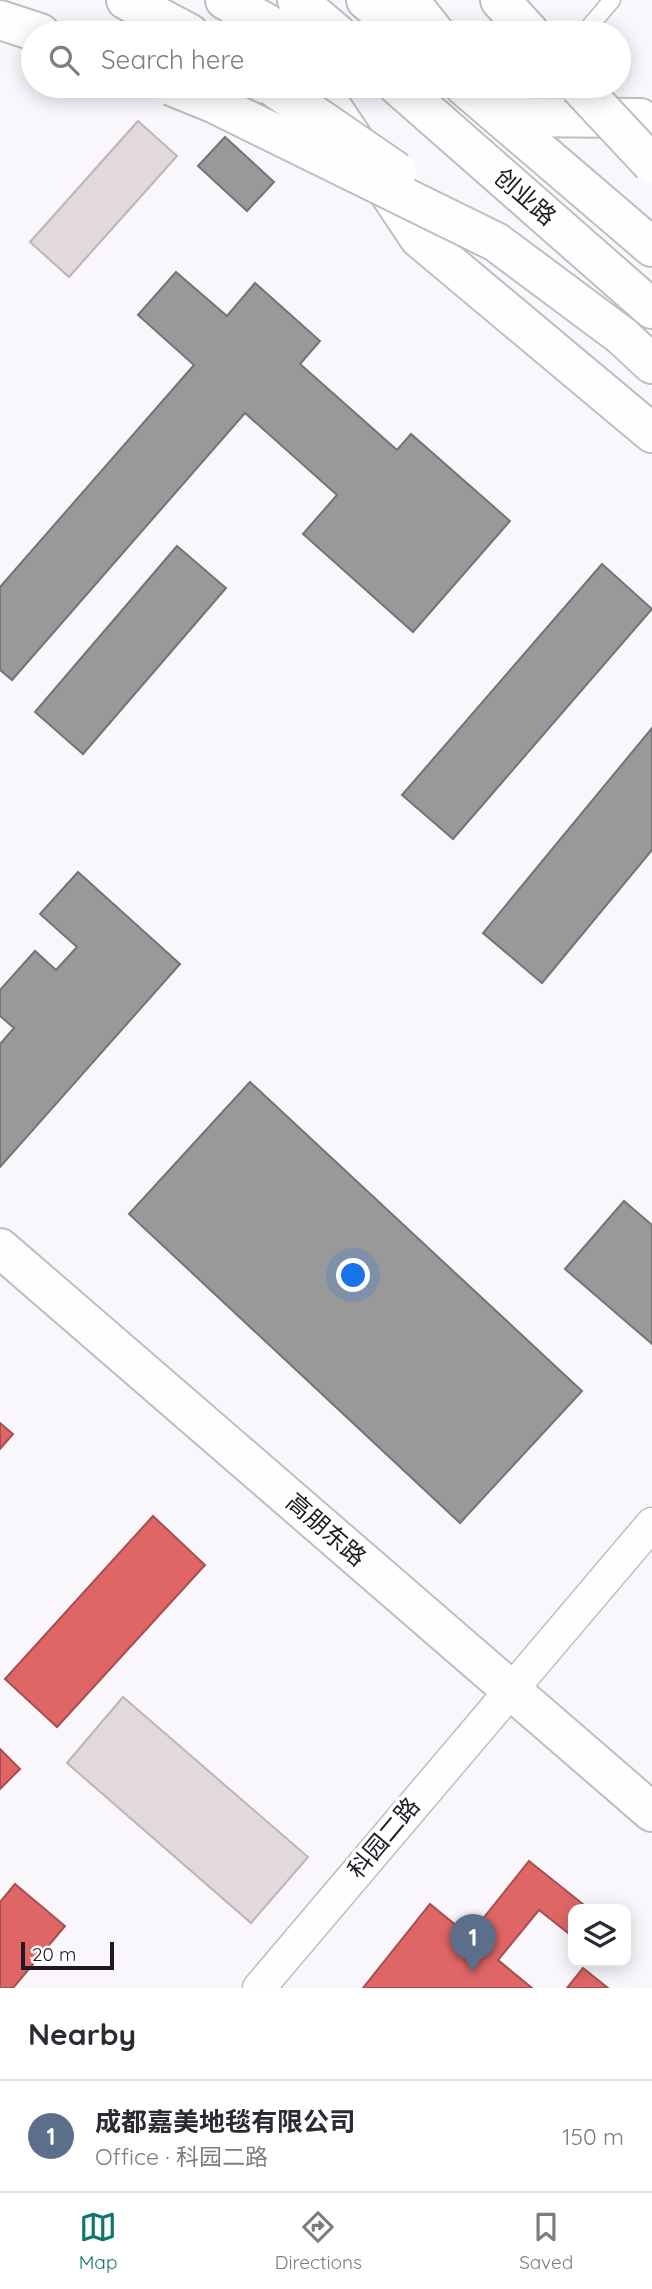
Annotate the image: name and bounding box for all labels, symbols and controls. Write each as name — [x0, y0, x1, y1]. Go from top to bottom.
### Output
search box — [21, 21, 631, 98]
icon: search — [45, 41, 83, 79]
text: Search here — [101, 43, 245, 76]
street label: 创业路 — [489, 161, 563, 231]
your location — [336, 1258, 370, 1292]
street label: 高朋东路 — [281, 1486, 373, 1572]
street label: 科园二路 — [341, 1791, 426, 1884]
map controls — [568, 1904, 631, 1967]
button: layers — [568, 1904, 631, 1967]
pin: 1 — [450, 1914, 496, 1972]
scale bar — [21, 1939, 114, 1971]
text: 20 m — [32, 1942, 76, 1966]
text: Nearby — [28, 2015, 136, 2053]
text: 成都嘉美地毯有限公司 — [95, 2105, 355, 2138]
text: 1 — [47, 2122, 55, 2151]
text: 150 m — [562, 2122, 624, 2151]
text: Office · 科园二路 — [95, 2142, 268, 2171]
tab: Map — [79, 2208, 117, 2274]
tab: Directions — [275, 2208, 362, 2274]
tab: Saved — [519, 2208, 573, 2274]

